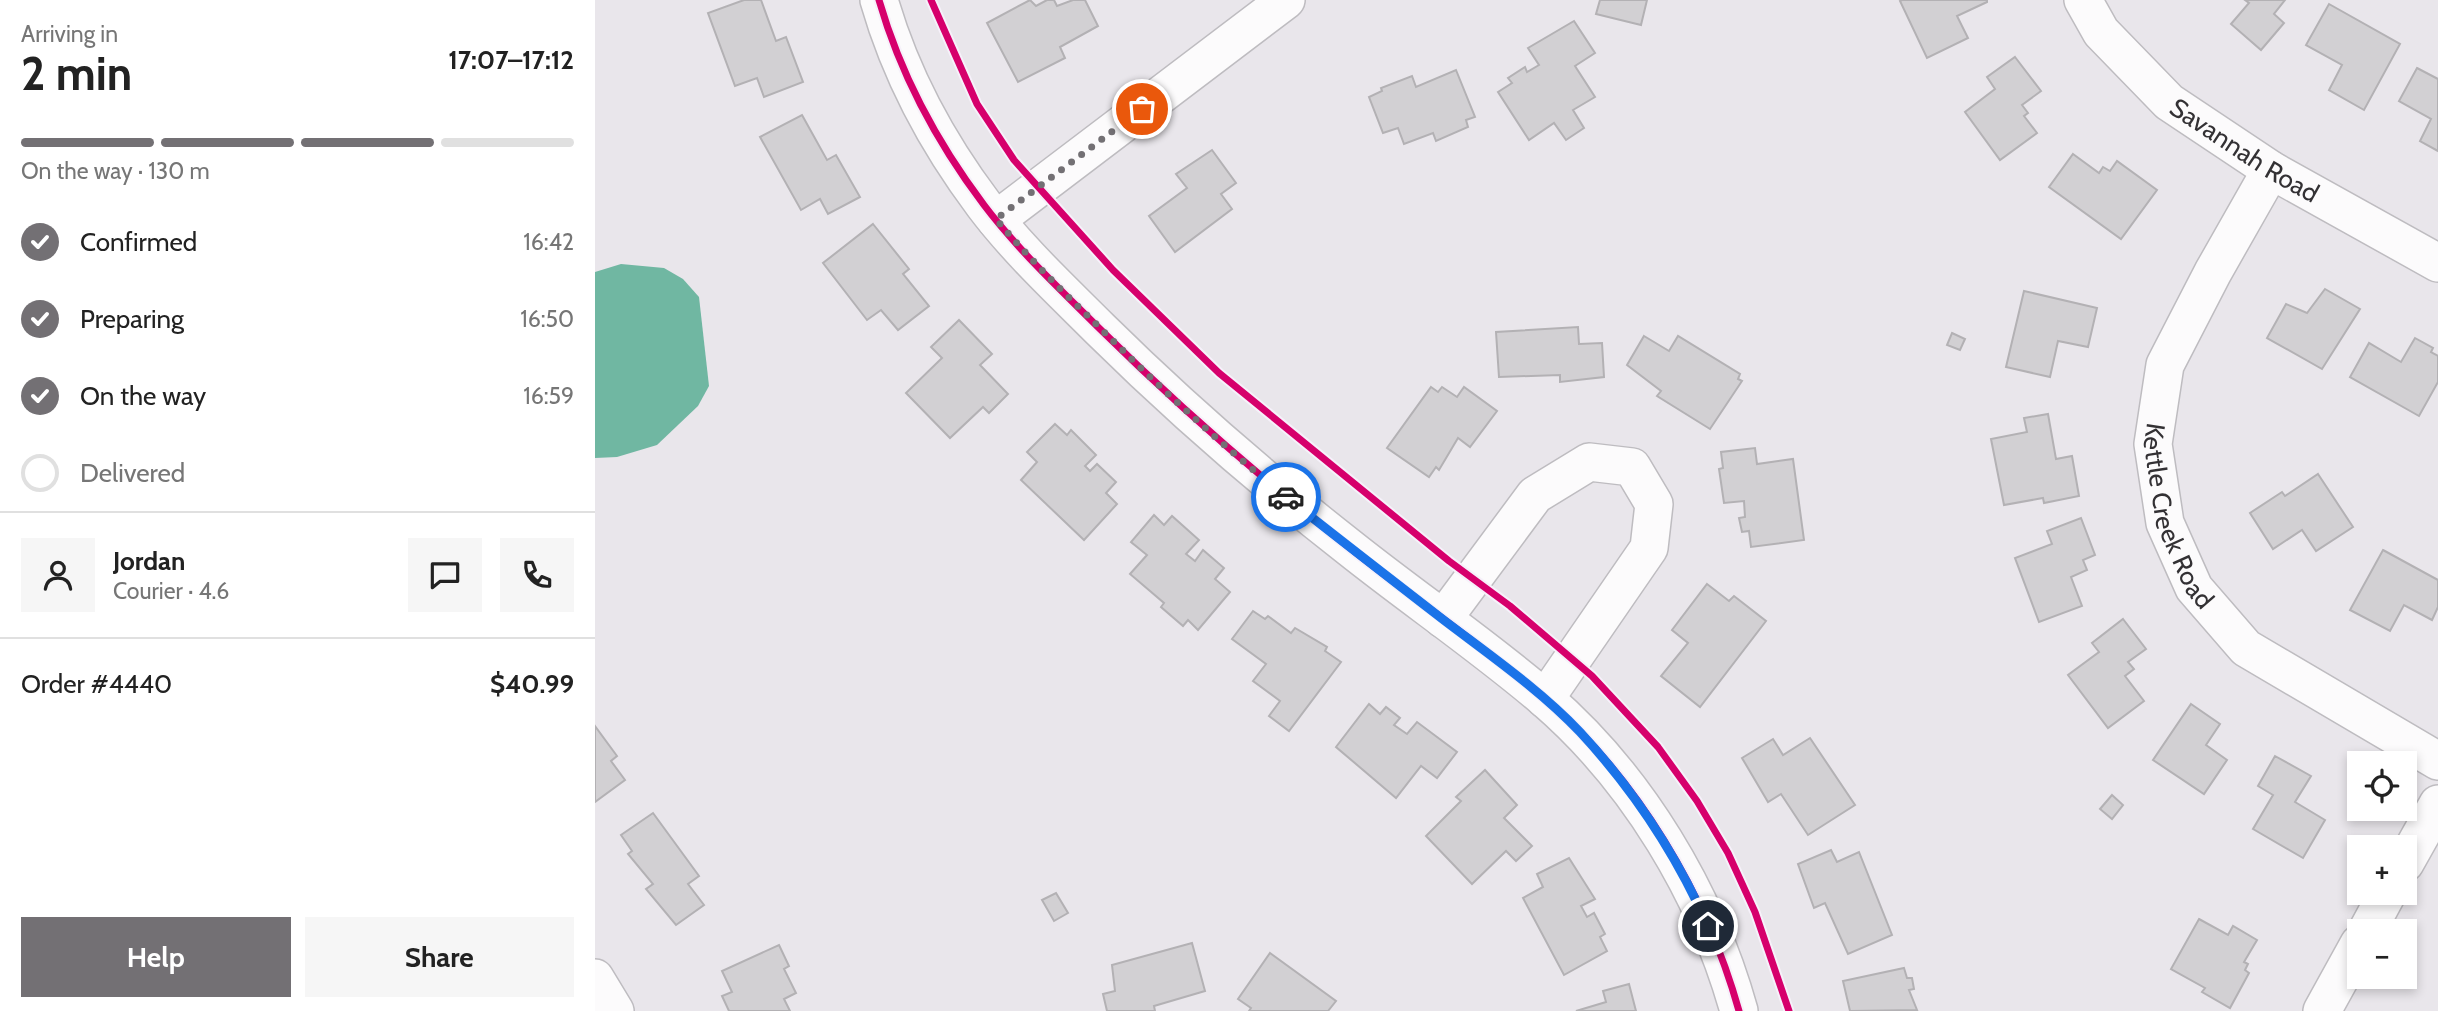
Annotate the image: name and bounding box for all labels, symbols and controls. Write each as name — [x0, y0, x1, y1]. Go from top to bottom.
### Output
text: Arriving in — [21, 20, 118, 48]
text: 17:07–17:12 — [448, 44, 574, 76]
text: 2 min — [21, 46, 132, 102]
pin — [1112, 79, 1172, 139]
icon: bag — [1123, 90, 1161, 128]
street label: Savannah Road — [2164, 91, 2324, 209]
text: On the way · 130 m — [21, 157, 210, 185]
icon: check — [21, 223, 59, 261]
text: Confirmed — [80, 226, 197, 258]
text: 16:42 — [523, 228, 574, 256]
icon: check — [21, 300, 59, 338]
text: Preparing — [80, 303, 184, 335]
text: 16:50 — [520, 305, 574, 333]
icon: check — [21, 377, 59, 415]
text: On the way — [80, 380, 206, 412]
text: 16:59 — [523, 382, 574, 410]
street label: Kettle Creek Road — [2136, 421, 2221, 615]
text: Delivered — [80, 457, 185, 489]
courier — [1251, 462, 1321, 532]
icon: car — [1267, 478, 1305, 516]
button: person — [21, 538, 95, 612]
button: chat — [408, 538, 482, 612]
button: phone — [500, 538, 574, 612]
text: Jordan — [113, 545, 185, 577]
text: Courier · 4.6 — [113, 577, 229, 605]
text: Order #4440 — [21, 668, 172, 700]
text: $40.99 — [490, 668, 574, 700]
map controls — [2347, 751, 2417, 989]
button: locate — [2347, 751, 2417, 821]
button: + — [2347, 835, 2417, 905]
pin — [1678, 896, 1738, 956]
icon: home — [1689, 907, 1727, 945]
button: Help — [21, 917, 291, 997]
button: Share — [305, 917, 574, 997]
button: − — [2347, 919, 2417, 989]

